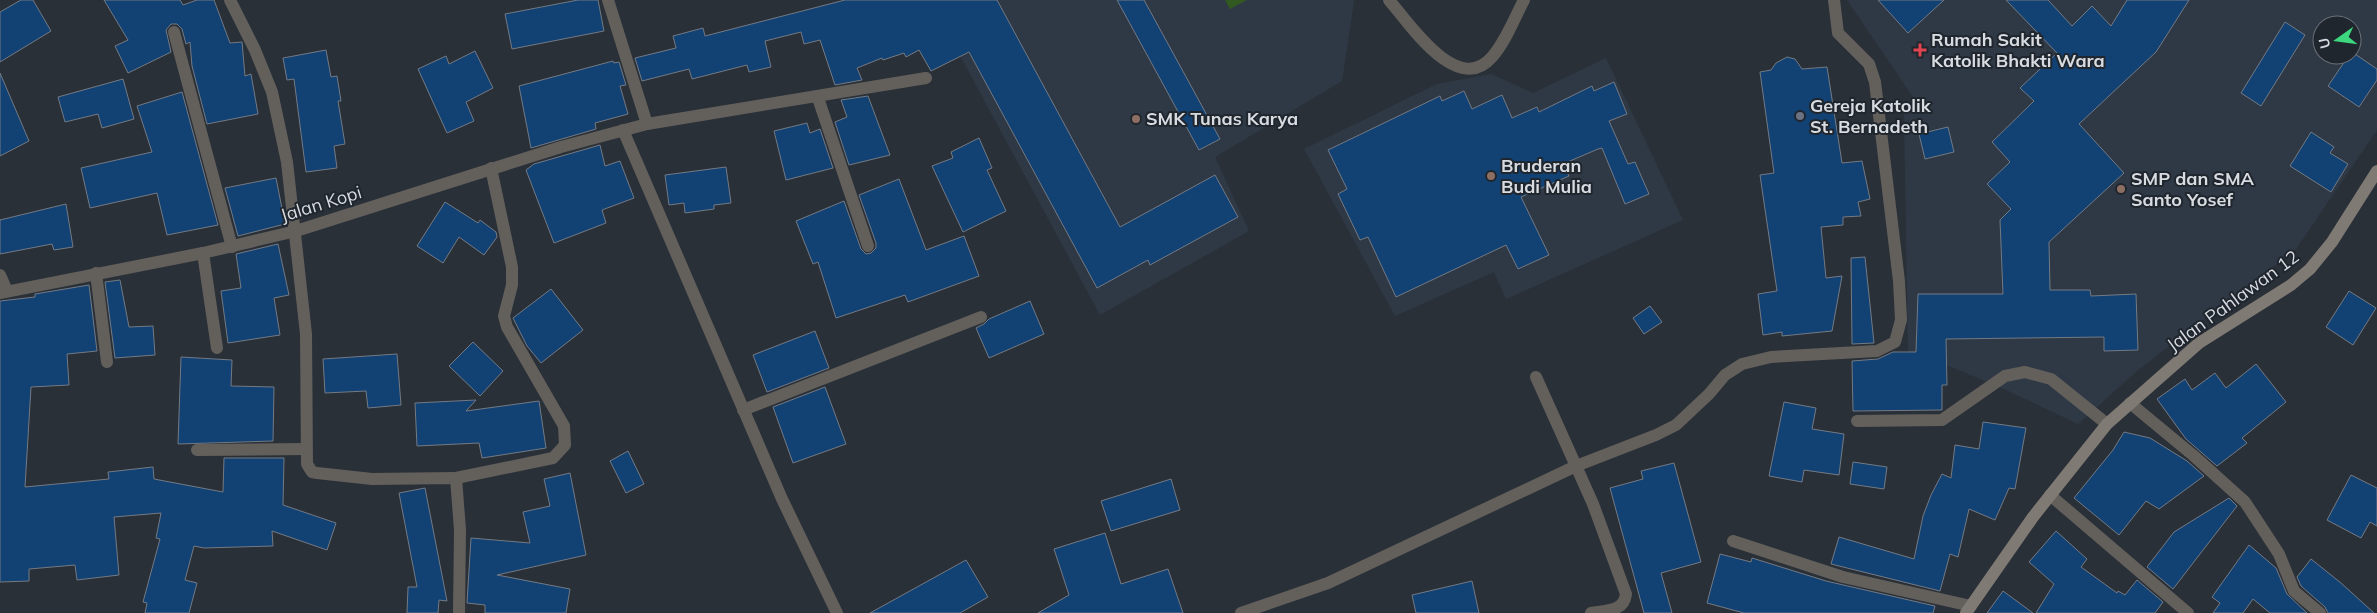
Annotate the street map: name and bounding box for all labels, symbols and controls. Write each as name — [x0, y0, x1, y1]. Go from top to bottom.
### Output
north arrow — [2312, 15, 2362, 65]
place label: Rumah Sakit Katolik Bhakti Wara — [1931, 28, 2105, 72]
text: U — [2314, 36, 2334, 50]
marker: Rumah Sakit Katolik Bhakti Wara — [1913, 43, 1927, 57]
place label: Gereja Katolik St. Bernadeth — [1810, 94, 1932, 138]
place label: SMK Tunas Karya — [1146, 107, 1298, 130]
marker: Gereja Katolik St. Bernadeth — [1794, 110, 1806, 122]
marker: SMK Tunas Karya — [1130, 113, 1142, 125]
place label: Bruderan Budi Mulia — [1501, 154, 1592, 198]
place label: SMP dan SMA Santo Yosef — [2131, 167, 2255, 211]
marker: Bruderan Budi Mulia — [1485, 170, 1497, 182]
street label: Jalan Kopi — [278, 180, 364, 227]
marker: SMP dan SMA Santo Yosef — [2115, 183, 2127, 195]
street label: Jalan Pahlawan 12 — [2162, 245, 2303, 356]

